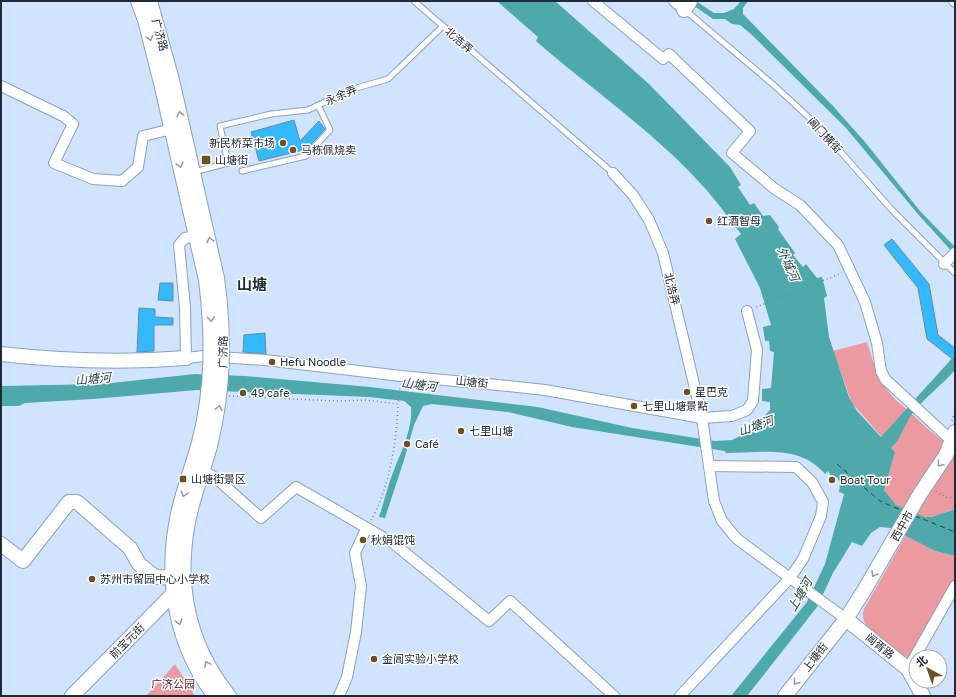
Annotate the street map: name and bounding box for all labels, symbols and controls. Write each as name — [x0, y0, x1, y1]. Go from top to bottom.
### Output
street label: 广济路 — [150, 17, 171, 52]
street label: 北浩弄 — [443, 24, 476, 55]
one-way arrow — [145, 35, 153, 41]
street label: 永余弄 — [323, 82, 359, 107]
one-way arrow — [176, 110, 184, 117]
street label: 阊门横街 — [806, 114, 845, 155]
place label: 新民桥菜市场 — [209, 136, 275, 149]
marker: 新民桥菜市场 — [278, 138, 288, 148]
place label: 马栋佩烧卖 — [301, 143, 356, 156]
marker: 马栋佩烧卖 — [288, 145, 298, 155]
place label: 山塘街 — [215, 153, 248, 166]
marker: 山塘街 — [200, 154, 212, 166]
one-way arrow — [176, 161, 184, 168]
place label: 红酒智母 — [717, 214, 761, 227]
marker: 红酒智母 — [704, 216, 714, 226]
one-way arrow — [206, 237, 214, 243]
water label: 外城河 — [774, 244, 803, 285]
street label: 北浩弄 — [662, 271, 683, 306]
district label: 山塘 — [237, 275, 267, 293]
one-way arrow — [206, 316, 215, 322]
street label: 广济路 — [216, 335, 229, 369]
place label: Hefu Noodle — [280, 355, 346, 368]
marker: Hefu Noodle — [267, 357, 277, 367]
water label: 山塘河 — [74, 369, 114, 388]
street label: 山塘街 — [455, 373, 489, 390]
water label: 山塘河 — [400, 375, 440, 394]
place label: 星巴克 — [695, 385, 728, 398]
place label: 49 cafe — [251, 386, 290, 399]
marker: 星巴克 — [682, 387, 692, 397]
marker: 49 cafe — [238, 388, 248, 398]
place label: 七里山塘景點 — [642, 399, 708, 412]
marker: 七里山塘景點 — [629, 401, 639, 411]
one-way arrow — [214, 404, 223, 411]
water label: 山塘河 — [736, 412, 777, 438]
place label: 七里山塘 — [469, 424, 513, 437]
marker: 七里山塘 — [456, 426, 466, 436]
place label: Café — [415, 437, 439, 450]
marker: Café — [402, 439, 412, 449]
one-way arrow — [937, 460, 945, 467]
place label: 山塘街景区 — [191, 472, 246, 485]
place label: Boat Tour — [840, 473, 891, 486]
marker: 山塘街景区 — [178, 474, 188, 484]
marker: Boat Tour — [827, 475, 837, 485]
one-way arrow — [180, 490, 189, 497]
street label: 西中市 — [888, 508, 915, 543]
place label: 秋娟馄饨 — [371, 533, 415, 546]
marker: 秋娟馄饨 — [358, 535, 368, 545]
one-way arrow — [872, 570, 879, 577]
place label: 苏州市留园中心小学校 — [100, 572, 210, 585]
marker: 苏州市留园中心小学校 — [87, 574, 97, 584]
water label: 上塘河 — [784, 574, 816, 614]
one-way arrow — [174, 618, 183, 625]
street label: 前宝元街 — [106, 620, 147, 661]
street label: 阊胥路 — [863, 630, 897, 661]
street label: 上塘街 — [799, 640, 830, 674]
north arrow — [908, 649, 948, 689]
place label: 金阊实验小学校 — [382, 652, 459, 665]
text: 北 — [913, 652, 930, 669]
marker: 金阊实验小学校 — [369, 654, 379, 664]
one-way arrow — [204, 661, 212, 668]
park label: 广济公园 — [151, 677, 195, 690]
one-way arrow — [793, 678, 800, 685]

